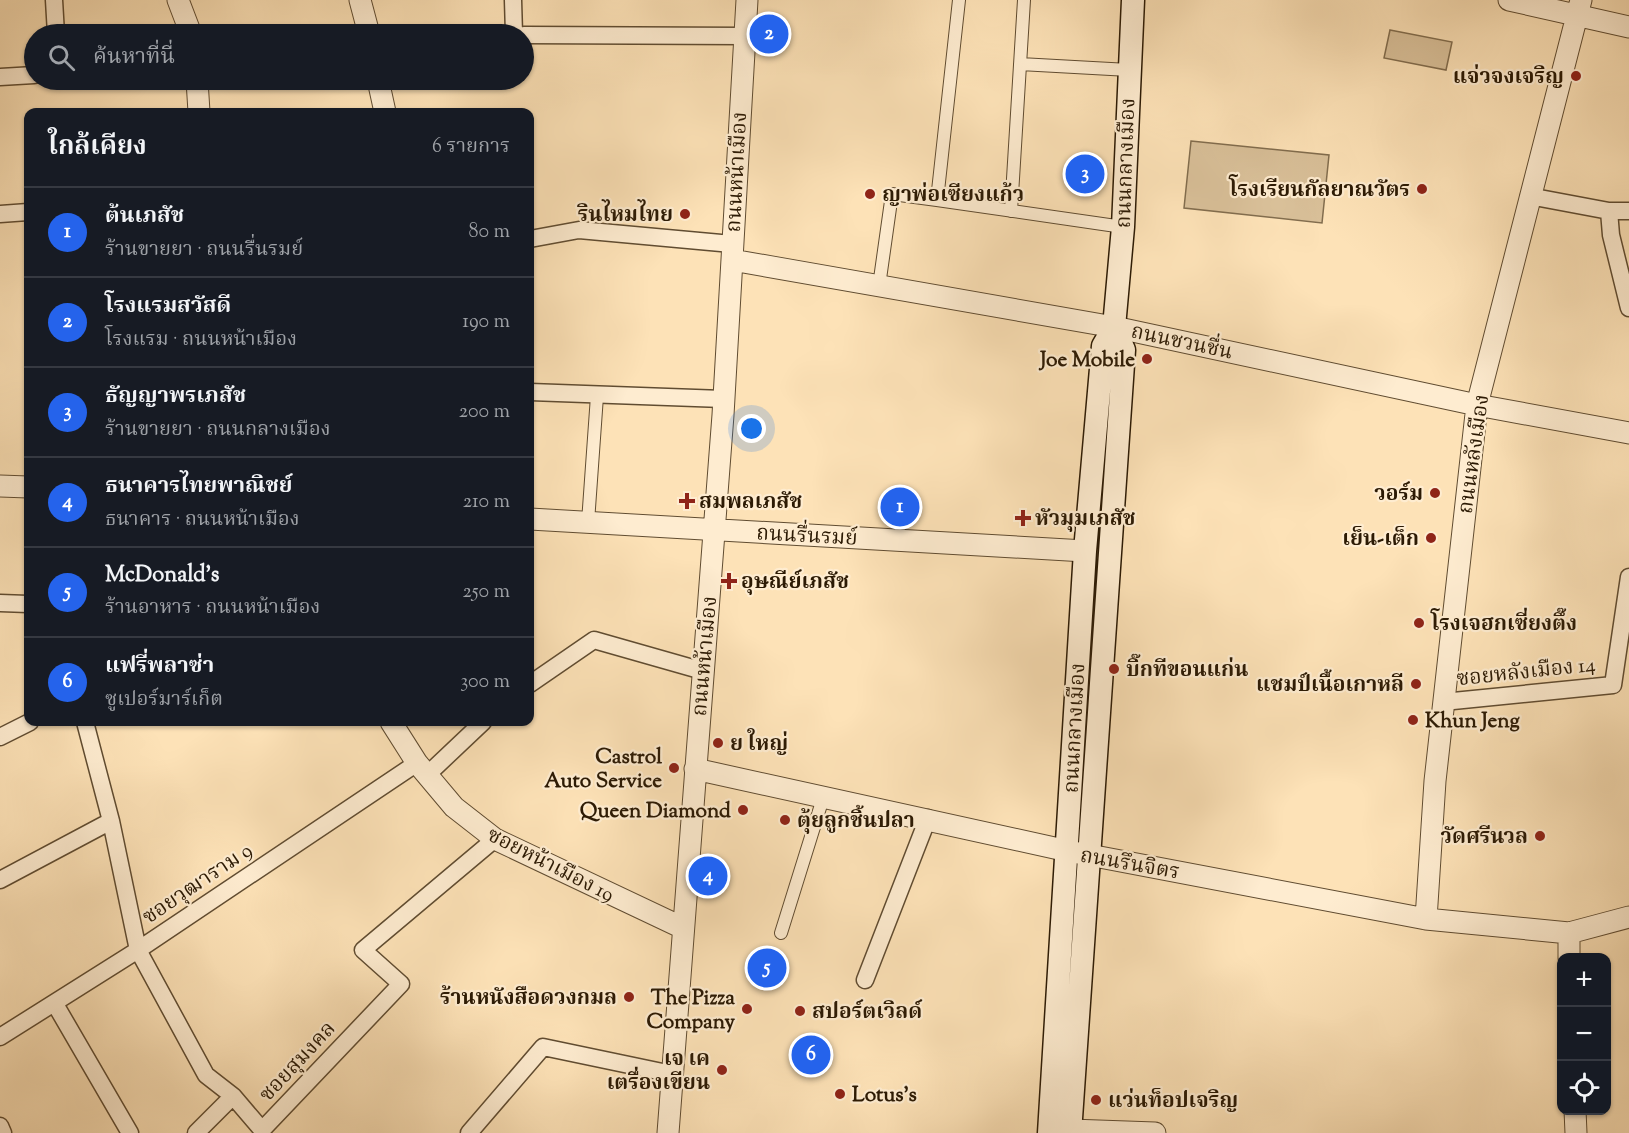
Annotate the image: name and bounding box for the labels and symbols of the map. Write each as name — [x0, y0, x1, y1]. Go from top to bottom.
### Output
pin: 2 — [750, 12, 788, 57]
place label: แจ่วจงเจริญ — [1453, 63, 1564, 93]
marker: แจ่วจงเจริญ — [1569, 69, 1583, 83]
street label: ถนนกลางเมือง — [1110, 97, 1144, 229]
street label: ถนนหน้าเมือง — [720, 111, 756, 233]
pin: 3 — [1066, 152, 1104, 196]
place label: โรงเรียนกัลยาณวัตร — [1228, 174, 1410, 206]
place label: ญาพ่อเซียงแก้ว — [882, 181, 1024, 211]
marker: โรงเรียนกัลยาณวัตร — [1415, 182, 1429, 196]
marker: ญาพ่อเซียงแก้ว — [863, 187, 877, 201]
place label: รินไหมไทย — [577, 199, 673, 231]
marker: รินไหมไทย — [678, 207, 692, 221]
street label: ถนนชวนชื่น — [1128, 315, 1236, 368]
place label: Joe Mobile — [1038, 346, 1135, 376]
marker: Joe Mobile — [1140, 352, 1154, 366]
street label: ถนนหลังเมือง — [1452, 393, 1498, 516]
your location — [737, 414, 766, 443]
place label: วอร์ม — [1374, 480, 1423, 510]
pin: 1 — [880, 484, 920, 530]
marker: วอร์ม — [1428, 486, 1442, 500]
place label: สมพลเภสัช — [699, 488, 802, 518]
marker: สมพลเภสัช — [680, 494, 694, 508]
place label: หัวมุมเภสัช — [1035, 505, 1136, 535]
marker: หัวมุมเภสัช — [1016, 511, 1030, 525]
street label: ถนนรื่นรมย์ — [755, 516, 859, 555]
place label: เย็น-เต็ก — [1342, 525, 1419, 555]
marker: เย็น-เต็ก — [1424, 531, 1438, 545]
place label: อุษณีย์เภสัช — [741, 568, 849, 598]
marker: อุษณีย์เภสัช — [722, 574, 736, 588]
street label: ถนนหน้าเมือง — [686, 595, 726, 718]
place label: โรงเจฮกเซี่ยงตึ๊ง — [1430, 607, 1577, 640]
marker: โรงเจฮกเซี่ยงตึ๊ง — [1412, 616, 1426, 630]
street label: ซอยหลังเมือง 14 — [1455, 651, 1597, 695]
place label: บิ๊กทีขอนแก่น — [1126, 653, 1248, 686]
street label: ถนนกลางเมือง — [1058, 662, 1094, 794]
marker: บิ๊กทีขอนแก่น — [1107, 662, 1121, 676]
place label: แชมป์เนื้อเกาหลี — [1256, 668, 1404, 701]
marker: แชมป์เนื้อเกาหลี — [1409, 677, 1423, 691]
place label: Khun Jeng — [1425, 707, 1520, 737]
marker: Khun Jeng — [1406, 713, 1420, 727]
place label: ย ใหญ่ — [730, 728, 788, 760]
marker: ย ใหญ่ — [711, 736, 725, 750]
place label: Castrol Auto Service — [544, 743, 662, 797]
marker: Castrol Auto Service — [667, 761, 681, 775]
place label: Queen Diamond — [580, 797, 731, 827]
marker: Queen Diamond — [736, 803, 750, 817]
place label: ตุ้ยลูกชิ้นปลา — [797, 804, 915, 837]
marker: ตุ้ยลูกชิ้นปลา — [778, 813, 792, 827]
street label: ซอยหน้าเมือง 19 — [481, 821, 619, 911]
place label: วัดศรีนวล — [1441, 823, 1528, 853]
marker: วัดศรีนวล — [1533, 829, 1547, 843]
street label: ซอยวุฒาราม 9 — [137, 837, 259, 933]
street label: ถนนรึนจิตร — [1077, 841, 1182, 888]
pin: 4 — [688, 854, 728, 898]
pin: 5 — [748, 946, 786, 990]
place label: ร้านหนังสือดวงกมล — [440, 984, 617, 1014]
place label: The Pizza Company — [646, 984, 736, 1038]
marker: ร้านหนังสือดวงกมล — [622, 990, 636, 1004]
place label: สปอร์ตเวิลด์ — [812, 998, 923, 1028]
marker: The Pizza Company — [740, 1002, 754, 1016]
marker: สปอร์ตเวิลด์ — [793, 1004, 807, 1018]
street label: ซอยสุมงคล — [253, 1015, 344, 1109]
pin: 6 — [792, 1032, 830, 1078]
place label: เจ เค เตรื่องเขียน — [607, 1045, 710, 1099]
marker: เจ เค เตรื่องเขียน — [715, 1063, 729, 1077]
place label: Lotus's — [852, 1081, 917, 1111]
marker: Lotus's — [833, 1087, 847, 1101]
place label: แว่นท็อปเจริญ — [1108, 1087, 1238, 1117]
marker: แว่นท็อปเจริญ — [1089, 1093, 1103, 1107]

